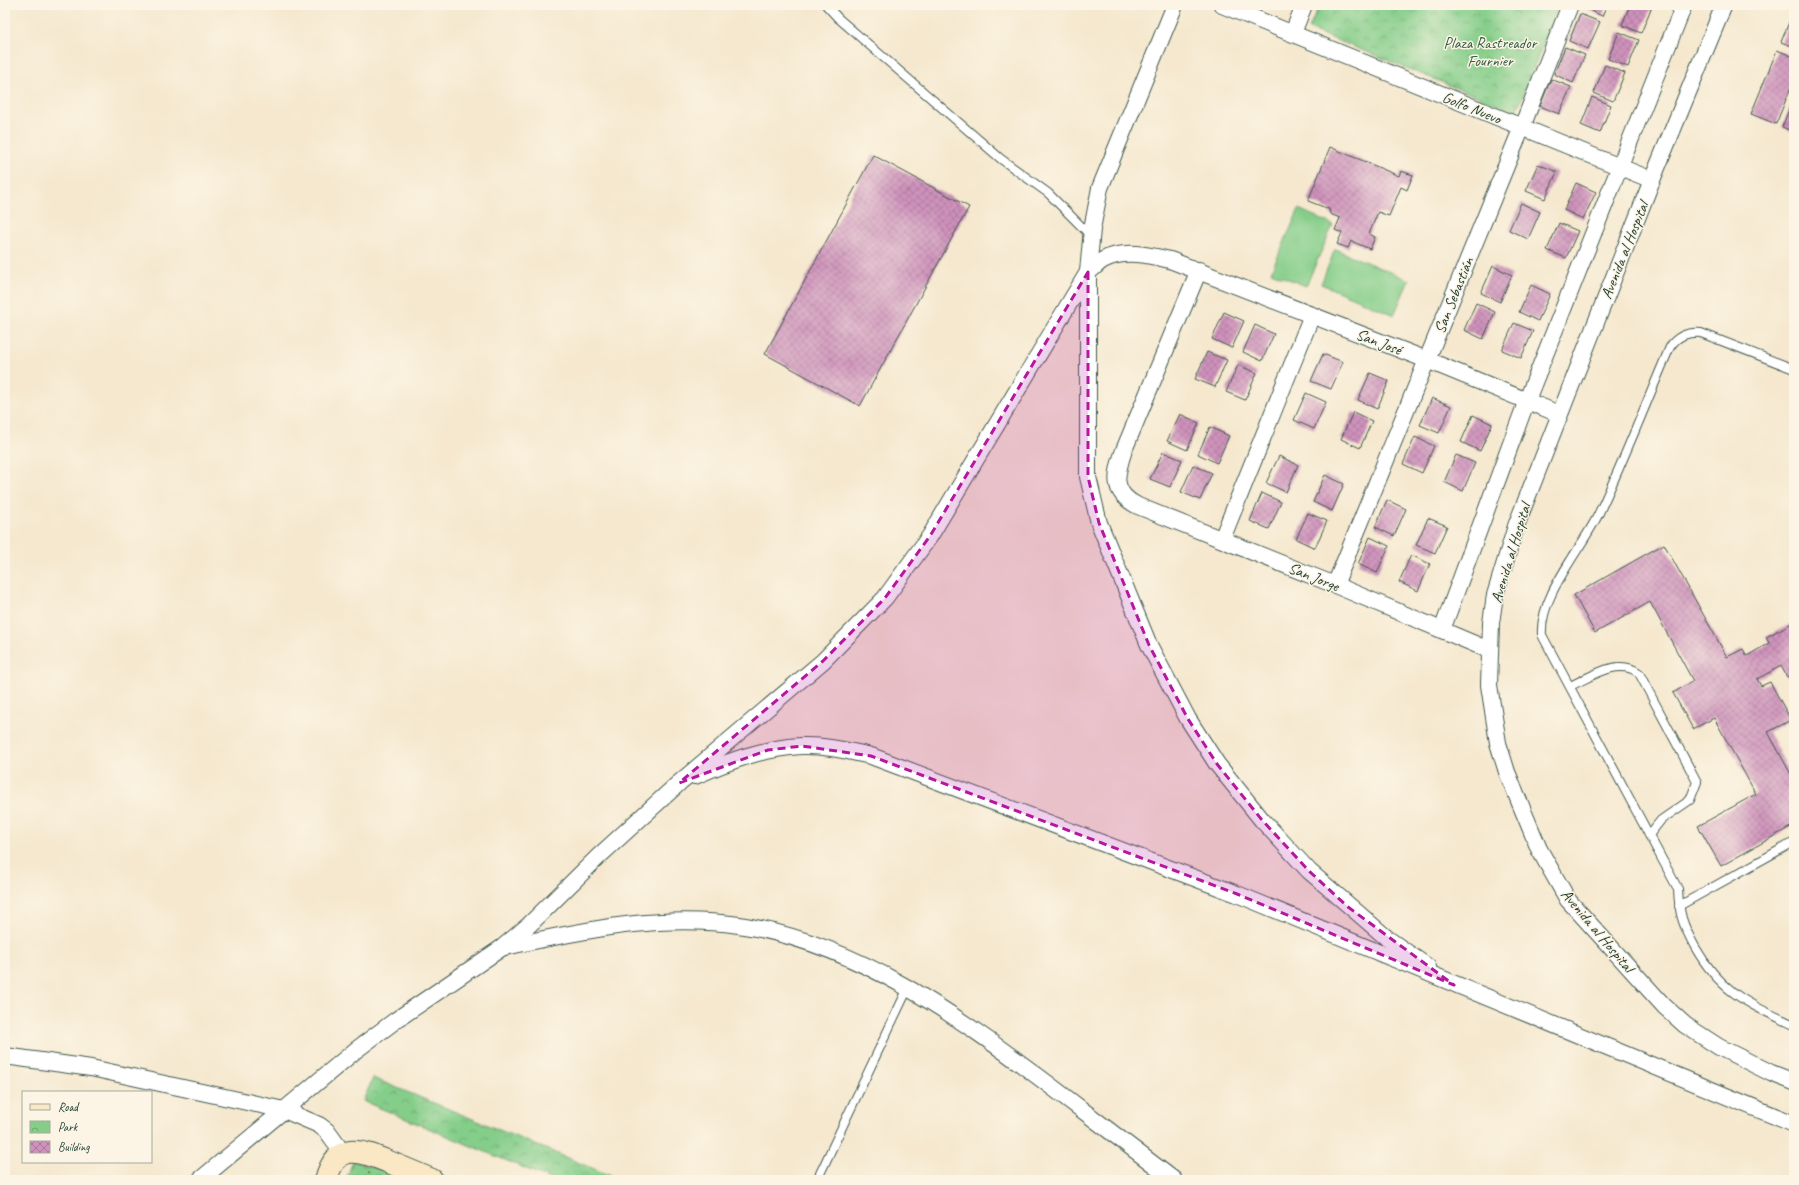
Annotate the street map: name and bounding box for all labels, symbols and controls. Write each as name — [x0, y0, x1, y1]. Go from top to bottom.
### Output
park label: Plaza Rastreador Fournier — [1444, 33, 1539, 71]
street label: Golfo Nuevo — [1439, 87, 1506, 130]
street label: Avenida al Hospital — [1596, 196, 1655, 302]
street label: San Sebastián — [1430, 254, 1479, 336]
street label: San José — [1353, 324, 1407, 361]
street label: Avenida al Hospital — [1486, 498, 1537, 606]
street label: San Jorge — [1285, 558, 1344, 597]
street label: Avenida al Hospital — [1556, 885, 1640, 979]
legend — [22, 1091, 152, 1163]
text: Road — [58, 1099, 80, 1115]
text: Park — [58, 1119, 79, 1135]
text: Building — [58, 1139, 90, 1155]

